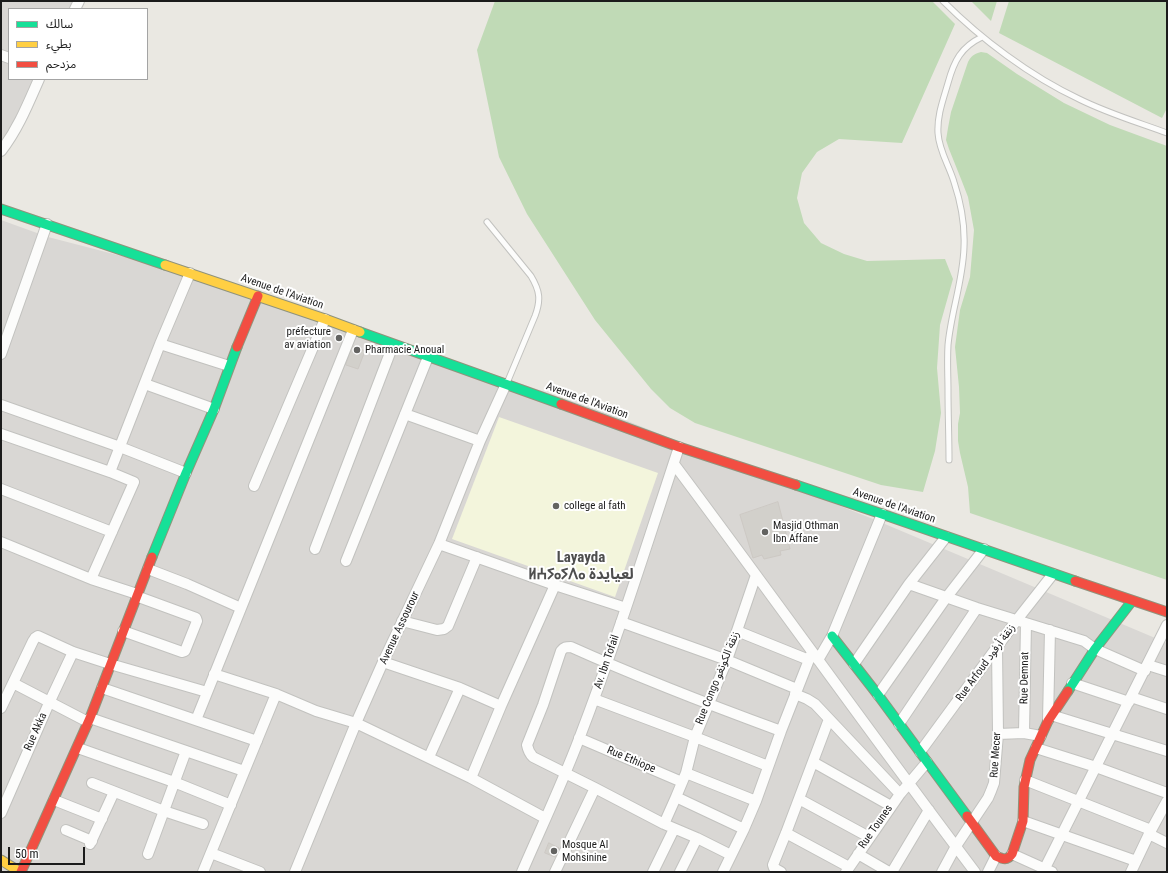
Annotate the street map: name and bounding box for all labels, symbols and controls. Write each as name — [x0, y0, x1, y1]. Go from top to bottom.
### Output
legend — [8, 8, 148, 80]
text: سالك — [46, 17, 73, 31]
text: بطيء — [46, 37, 72, 51]
text: مزدحم — [46, 57, 76, 71]
street label: Avenue de l'Aviation — [239, 272, 325, 312]
place label: préfecture av aviation — [284, 325, 331, 351]
marker: préfecture av aviation — [334, 333, 344, 343]
place label: Pharmacie Anoual — [365, 343, 444, 357]
marker: Pharmacie Anoual — [352, 345, 362, 355]
street label: Avenue de l'Aviation — [544, 380, 630, 422]
street label: Avenue de l'Aviation — [851, 486, 937, 526]
place label: college al fath — [564, 499, 626, 513]
marker: college al fath — [551, 501, 561, 511]
place label: Masjid Othman Ibn Affane — [773, 519, 839, 545]
marker: Masjid Othman Ibn Affane — [760, 527, 770, 537]
district label: Layayda ⵍⵄⵢⴰⵢⴷⴰ لعيايدة — [528, 549, 634, 584]
street label: Avenue Assourour — [377, 589, 423, 667]
street label: Rue Arfoud زنقة أرفود — [953, 622, 1019, 704]
street label: Rue Congo زنقة الكونغو — [693, 629, 743, 727]
street label: Av. Ibn Tofail — [592, 633, 622, 691]
street label: Rue Demnat — [1018, 652, 1032, 704]
street label: Rue Akka — [22, 711, 50, 753]
street label: Rue Mecer — [988, 732, 1004, 778]
street label: Rue Ethiope — [605, 744, 657, 776]
street label: Rue Tounes — [856, 803, 896, 851]
place label: Mosque Al Mohsinine — [562, 838, 608, 864]
scale bar — [10, 839, 87, 865]
marker: Mosque Al Mohsinine — [549, 846, 559, 856]
text: 50 m — [15, 847, 39, 861]

